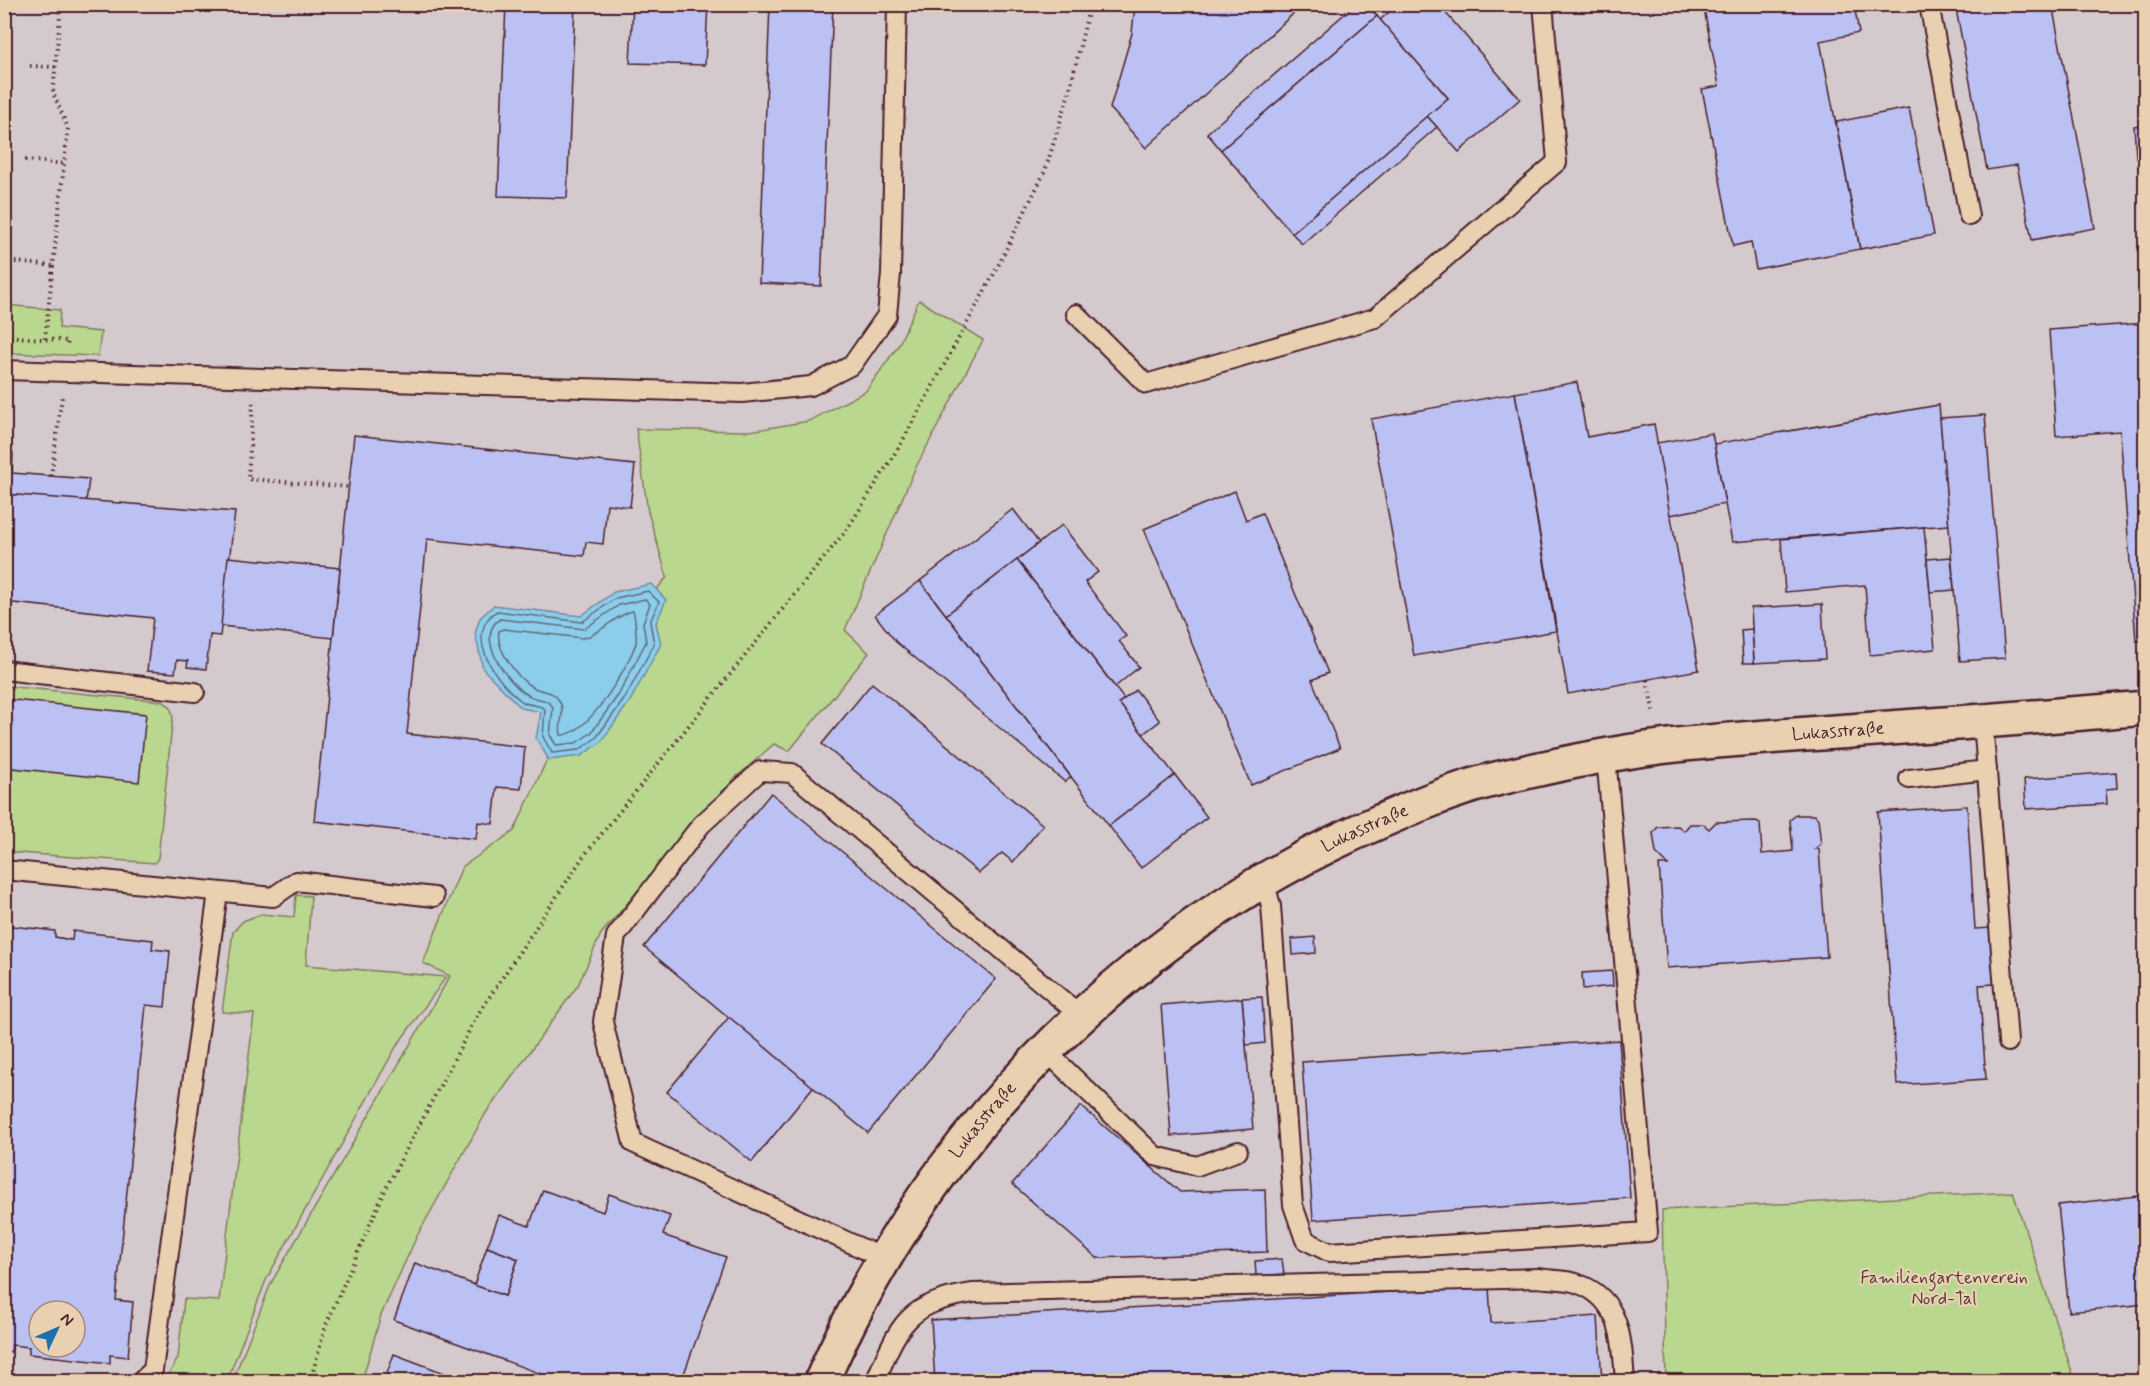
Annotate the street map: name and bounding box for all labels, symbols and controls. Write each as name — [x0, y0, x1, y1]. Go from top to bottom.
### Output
street label: Lukasstraße — [1791, 716, 1885, 747]
street label: Lukasstraße — [1318, 798, 1412, 859]
street label: Lukasstraße — [944, 1077, 1022, 1163]
park label: Familiengartenverein Nord-Tal — [1860, 1266, 2028, 1311]
north arrow — [27, 1299, 87, 1359]
text: N — [55, 1308, 78, 1331]

